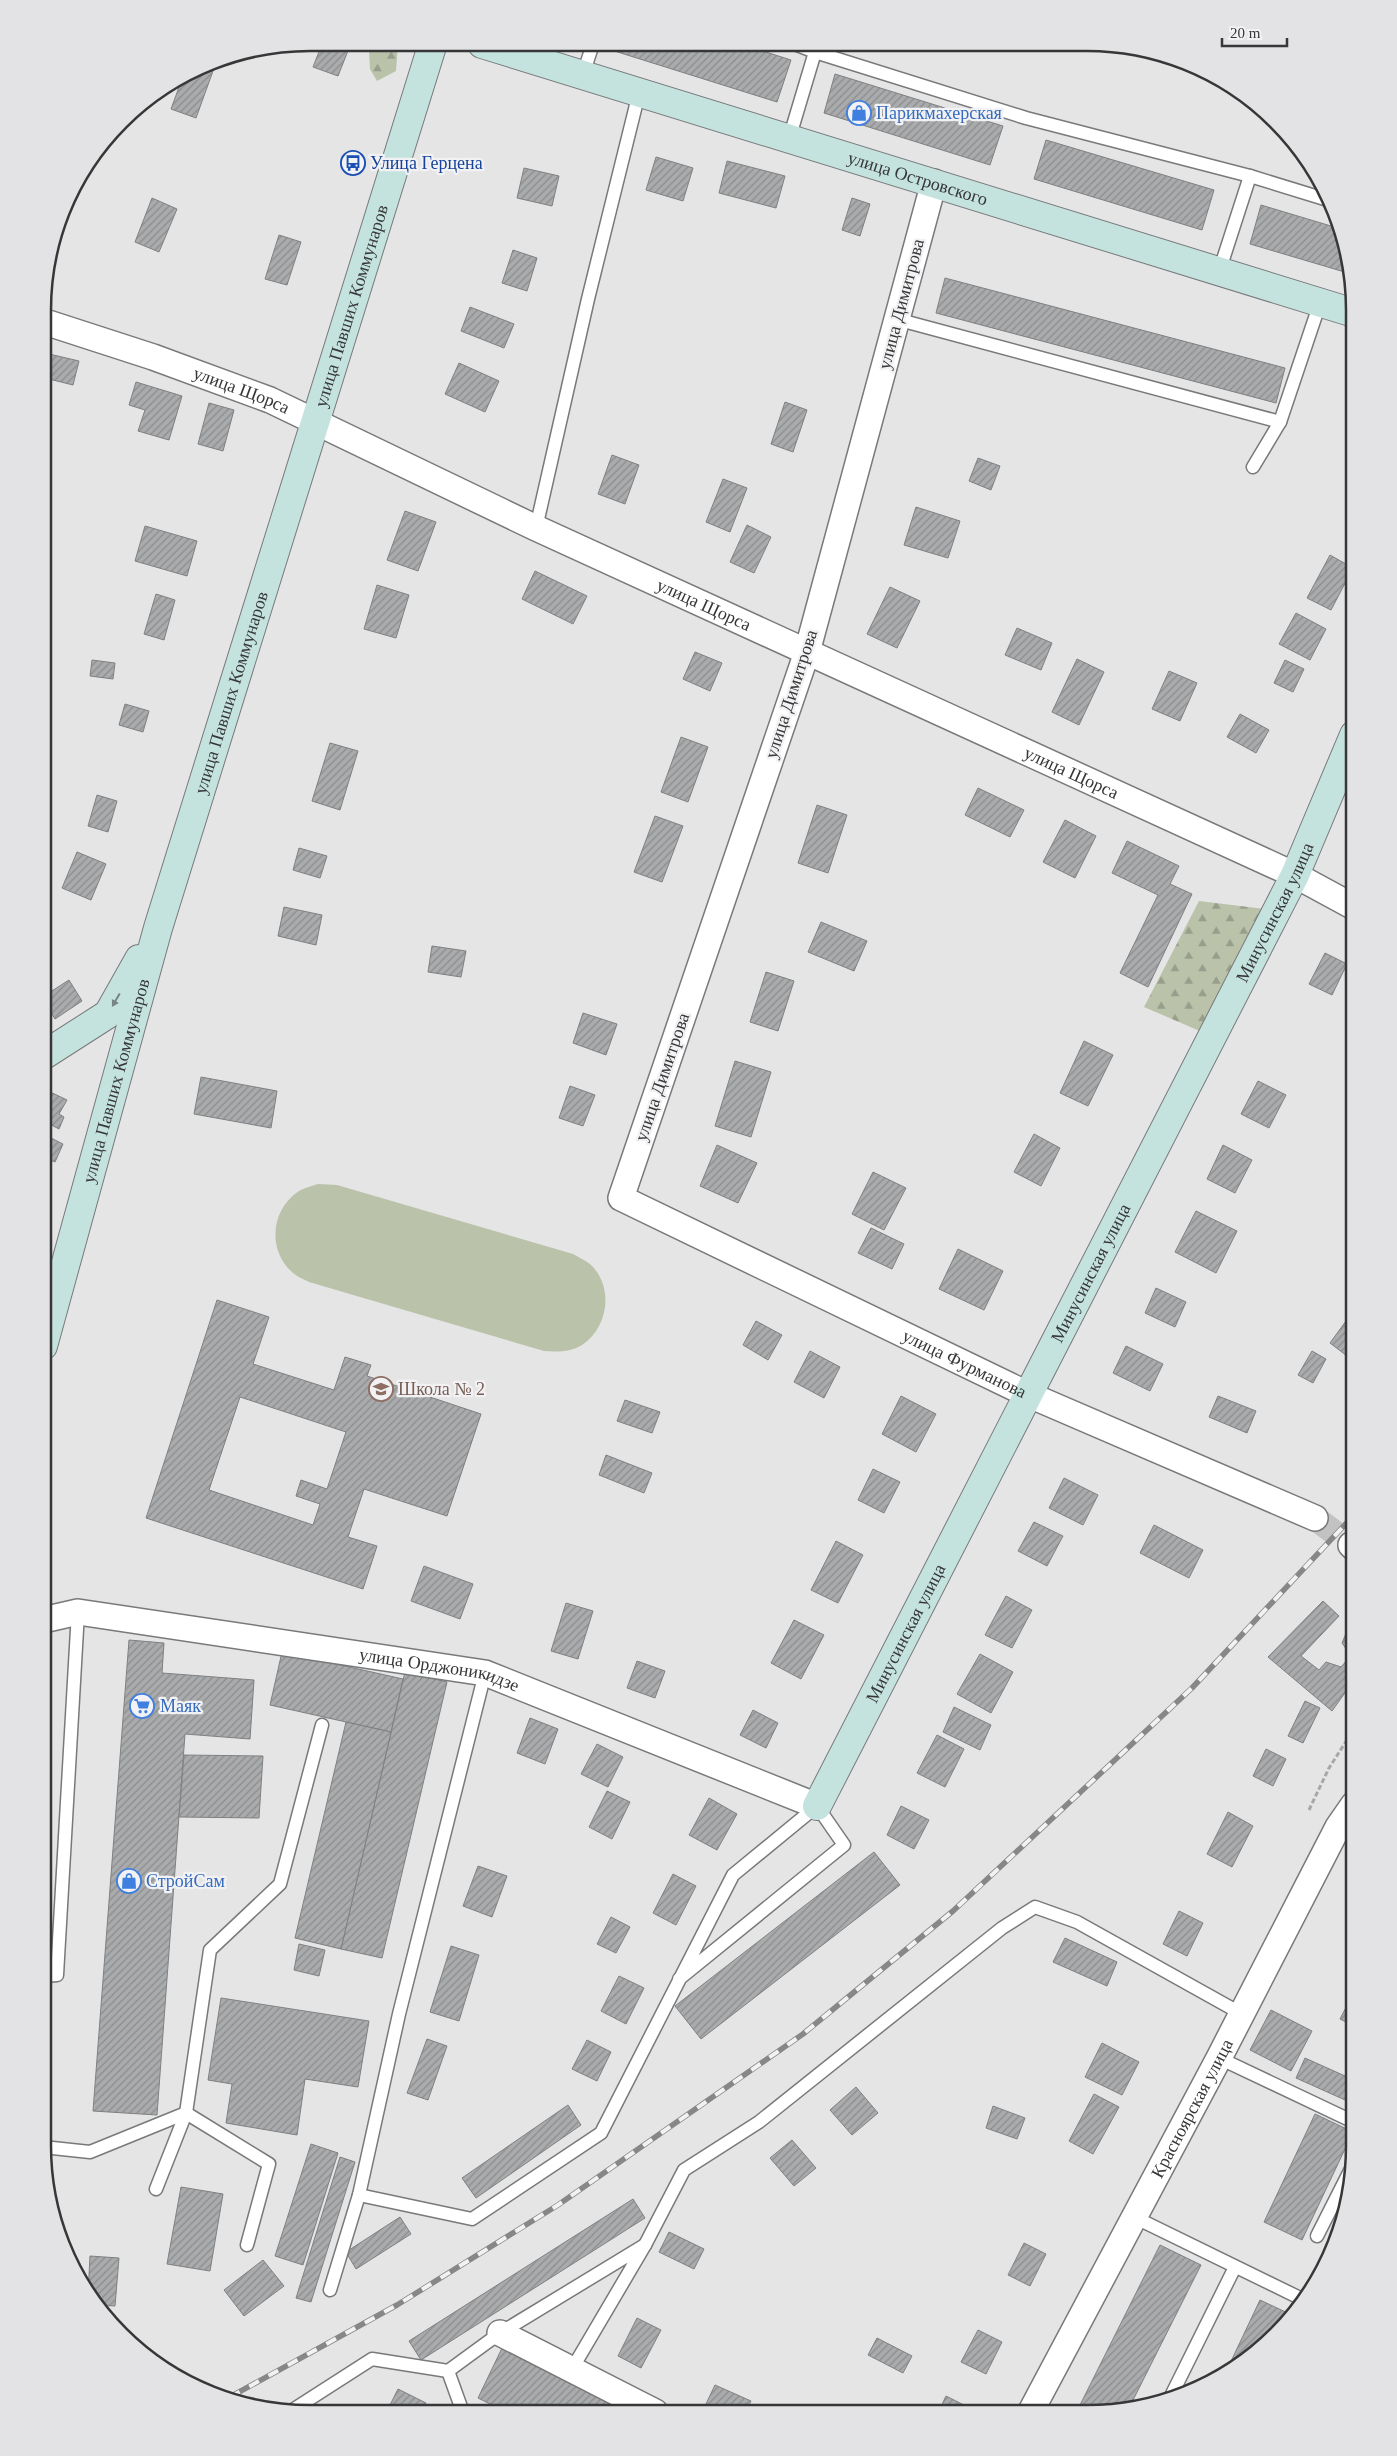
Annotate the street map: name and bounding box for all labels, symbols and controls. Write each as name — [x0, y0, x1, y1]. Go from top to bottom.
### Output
scale bar — [1222, 15, 1287, 47]
text: 20 m — [1230, 25, 1261, 41]
shop icon: Парикмахерская — [846, 100, 872, 126]
place label: Парикмахерская — [876, 103, 1002, 123]
street label: улица Островского — [845, 147, 990, 209]
bus stop icon: Улица Герцена — [340, 150, 366, 176]
place label: Улица Герцена — [370, 153, 483, 173]
street label: улица Павших Коммунаров — [310, 202, 392, 410]
street label: улица Димитрова — [874, 237, 928, 371]
street label: улица Щорса — [191, 363, 293, 418]
street label: улица Щорса — [654, 575, 754, 635]
street label: улица Павших Коммунаров — [190, 589, 272, 796]
street label: улица Димитрова — [761, 627, 821, 761]
street label: улица Щорса — [1021, 743, 1122, 803]
street label: Минусинская улица — [1232, 840, 1317, 986]
street label: улица Павших Коммунаров — [78, 976, 154, 1185]
one-way arrow — [111, 994, 120, 1007]
street label: улица Димитрова — [631, 1010, 693, 1144]
street label: Минусинская улица — [1047, 1200, 1135, 1346]
street label: улица Фурманова — [899, 1325, 1030, 1402]
school or university icon: Школа № 2 — [368, 1376, 394, 1402]
place label: Школа № 2 — [398, 1379, 485, 1399]
street label: Минусинская улица — [862, 1561, 950, 1706]
street label: улица Орджоникидзе — [358, 1644, 522, 1696]
supermarket icon: Маяк — [129, 1693, 155, 1719]
place label: Маяк — [160, 1696, 201, 1716]
shop icon: СтройСам — [116, 1868, 142, 1894]
place label: СтройСам — [146, 1871, 225, 1891]
street label: Красноярская улица — [1147, 2036, 1237, 2181]

